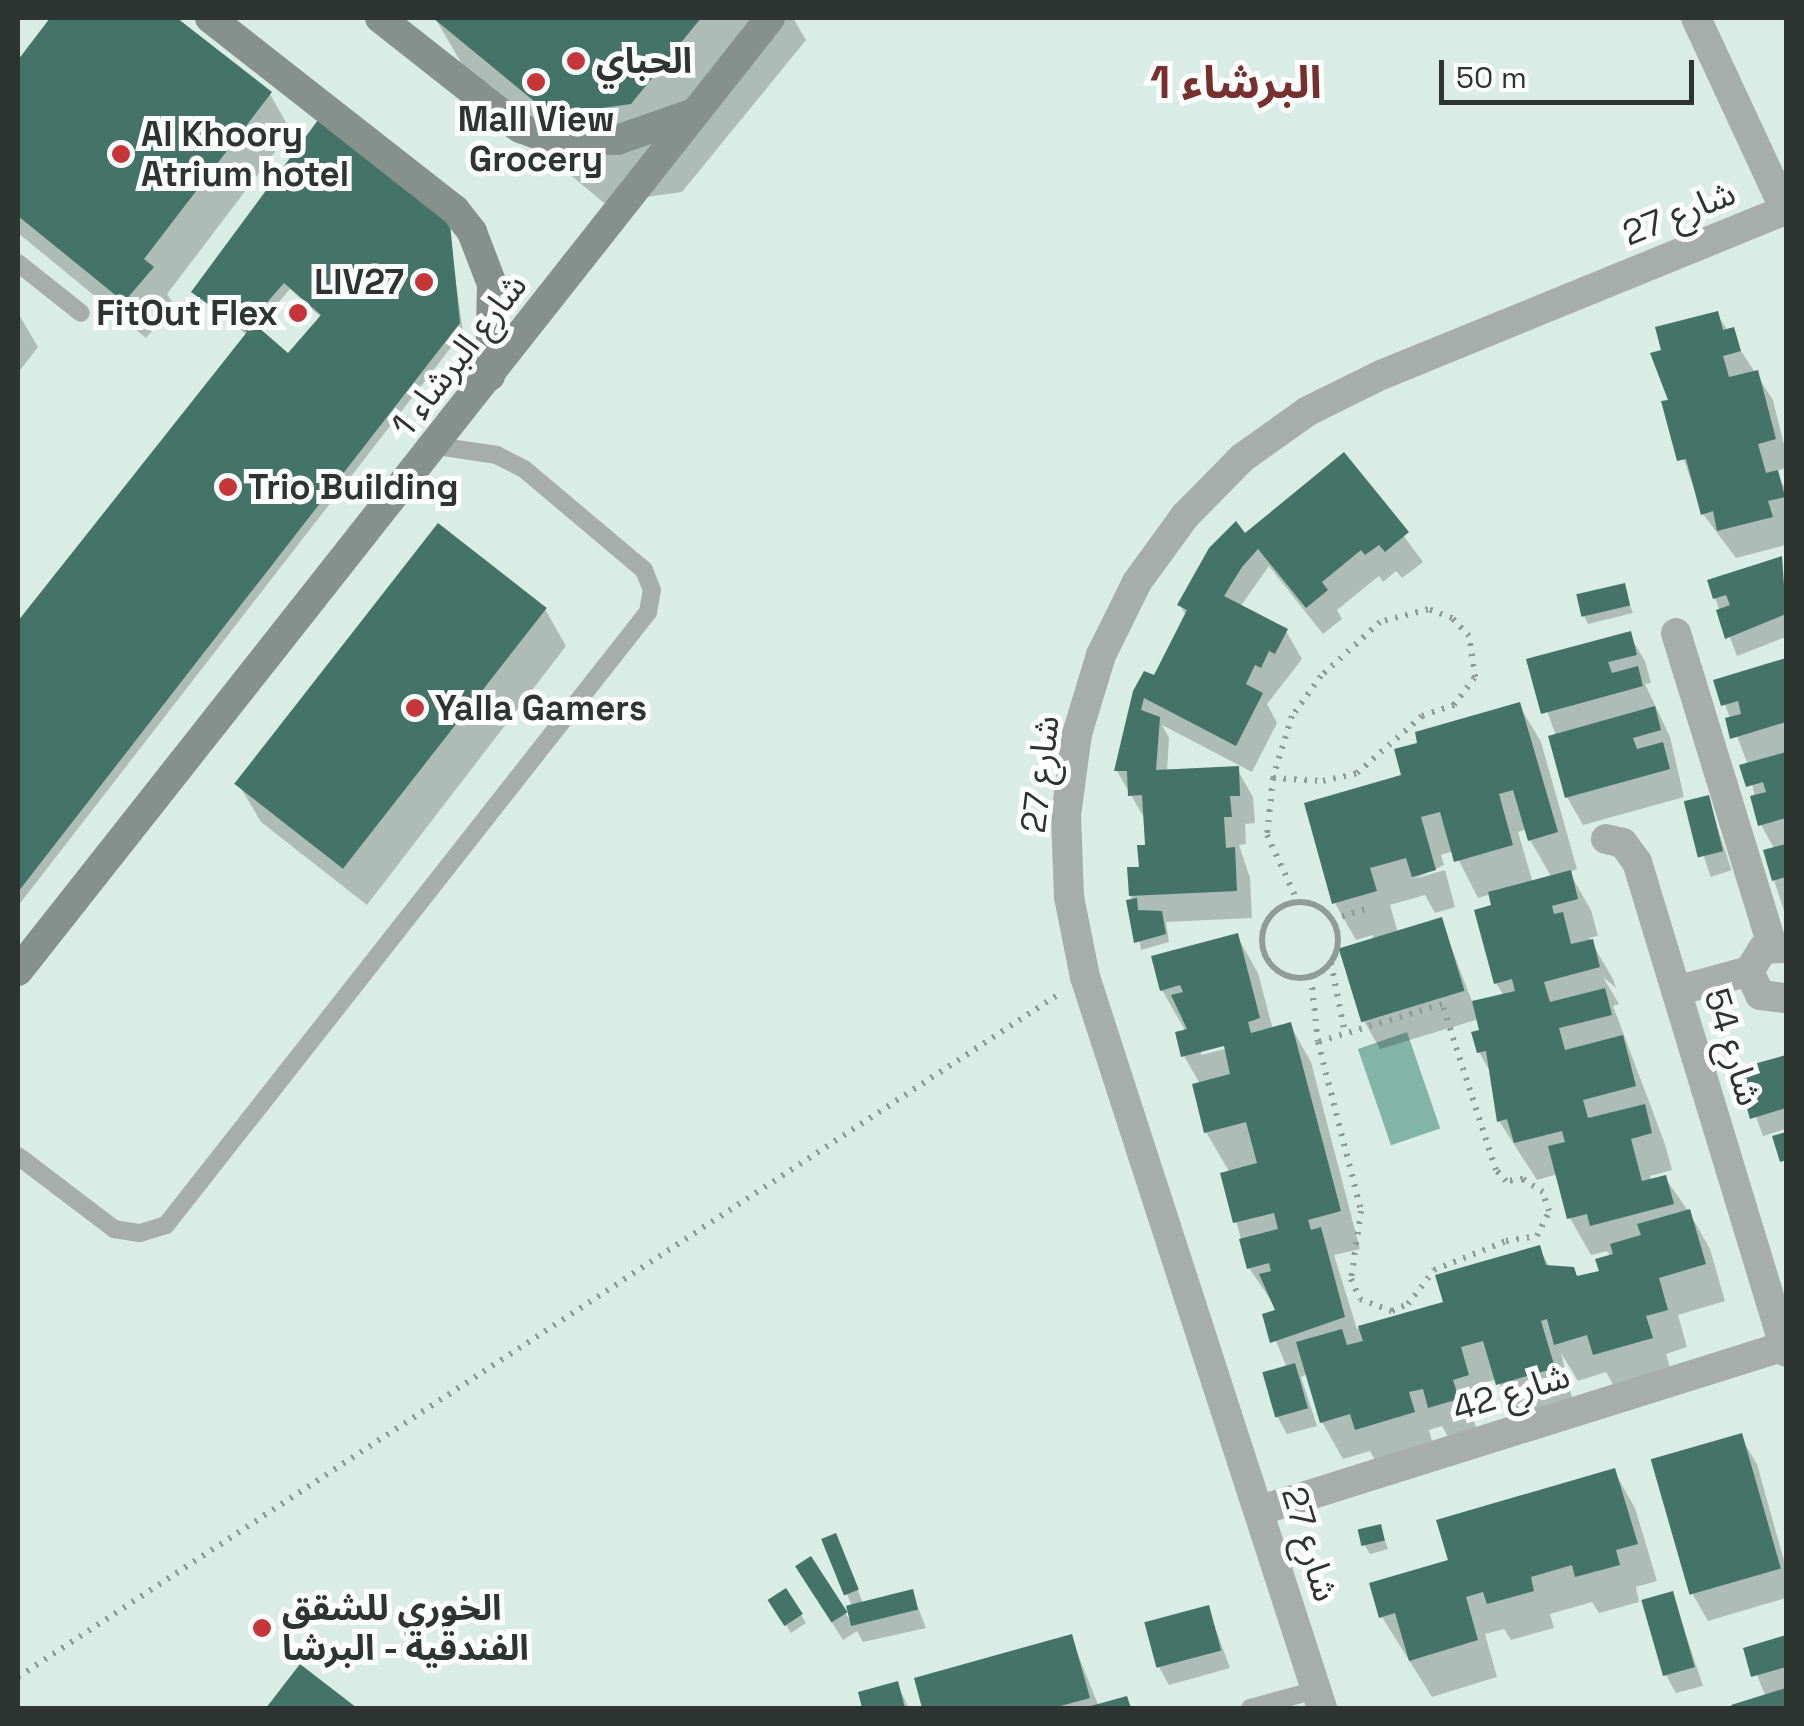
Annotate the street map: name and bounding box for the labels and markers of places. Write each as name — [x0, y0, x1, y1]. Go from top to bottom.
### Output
place label: الحباي — [596, 40, 692, 82]
marker: الحباي — [565, 50, 587, 72]
marker: Mall View Grocery — [525, 71, 547, 93]
place label: Mall View Grocery — [457, 98, 615, 180]
place label: Al Khoory Atrium hotel — [141, 113, 349, 195]
marker: Al Khoory Atrium hotel — [110, 143, 132, 165]
place label: LIV27 — [314, 261, 404, 303]
marker: LIV27 — [413, 271, 435, 293]
place label: FitOut Flex — [96, 292, 278, 334]
marker: FitOut Flex — [287, 302, 309, 324]
place label: Trio Building — [248, 466, 459, 508]
marker: Trio Building — [217, 476, 239, 498]
place label: Yalla Gamers — [435, 687, 647, 729]
marker: Yalla Gamers — [404, 697, 426, 719]
place label: الخوري للشقق الفندقية - البرشا — [282, 1587, 531, 1669]
marker: الخوري للشقق الفندقية - البرشا — [251, 1617, 273, 1639]

